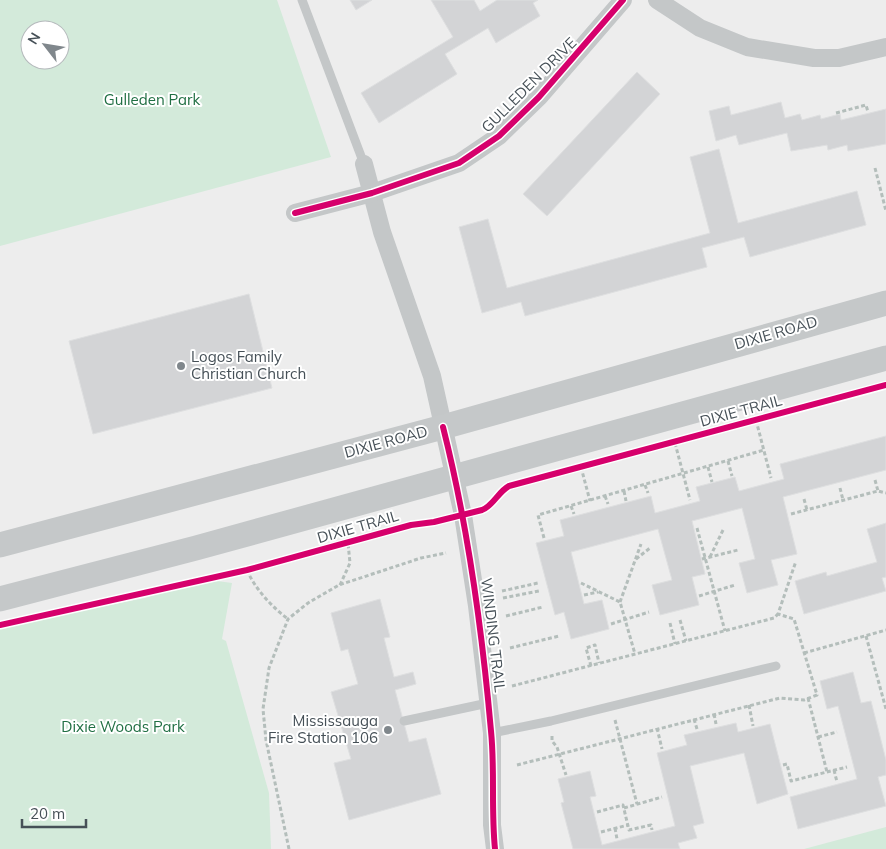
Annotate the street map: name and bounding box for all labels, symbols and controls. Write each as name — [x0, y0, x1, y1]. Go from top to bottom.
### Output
north arrow — [20, 20, 70, 70]
text: N — [23, 29, 44, 47]
street label: GULLEDEN DRIVE — [477, 33, 580, 136]
park label: Gulleden Park — [104, 90, 200, 109]
street label: DIXIE ROAD — [732, 312, 820, 353]
place label: Logos Family Christian Church — [191, 347, 306, 383]
marker: Logos Family Christian Church — [175, 360, 187, 372]
street label: DIXIE TRAIL — [698, 390, 784, 431]
street label: DIXIE ROAD — [342, 421, 430, 462]
street label: DIXIE TRAIL — [315, 506, 401, 547]
street label: WINDING TRAIL — [477, 577, 510, 693]
place label: Mississauga Fire Station 106 — [268, 711, 378, 747]
park label: Dixie Woods Park — [61, 717, 185, 736]
marker: Mississauga Fire Station 106 — [382, 724, 394, 736]
scale bar — [22, 796, 86, 828]
text: 20 m — [30, 804, 65, 823]

